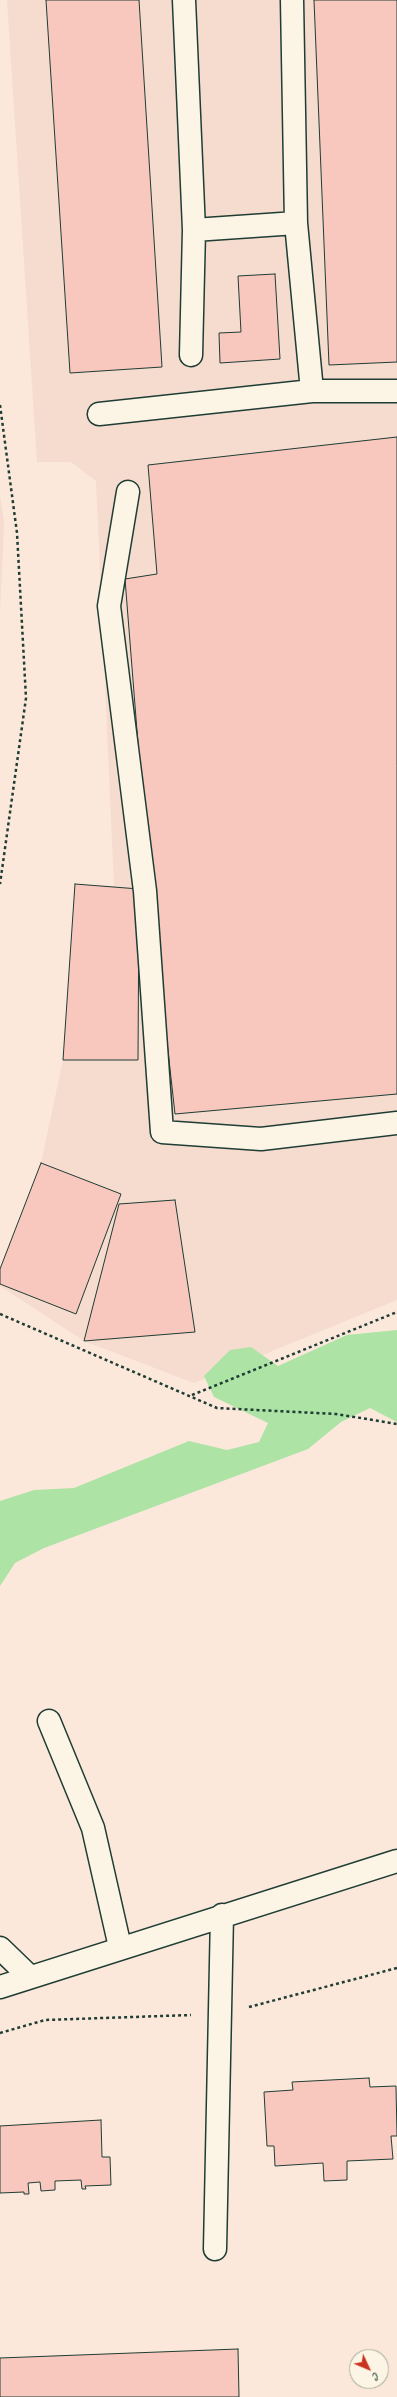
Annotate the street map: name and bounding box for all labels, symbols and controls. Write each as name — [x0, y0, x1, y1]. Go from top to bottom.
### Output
north arrow — [349, 2349, 389, 2389]
text: С — [370, 2370, 384, 2383]

